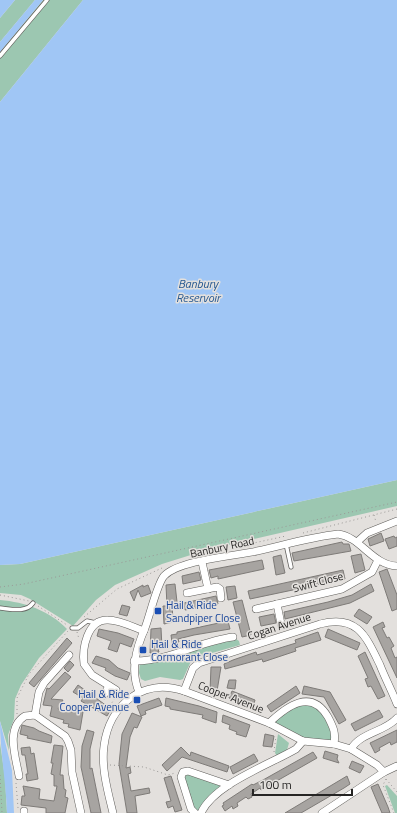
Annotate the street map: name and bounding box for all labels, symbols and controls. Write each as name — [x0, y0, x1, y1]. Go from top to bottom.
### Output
water label: Banbury Reservoir — [176, 274, 222, 307]
street label: Banbury Road — [188, 532, 256, 562]
street label: Swift Close — [291, 567, 345, 596]
place label: Hail & Ride Sandpiper Close — [166, 597, 240, 626]
marker: Hail & Ride Sandpiper Close — [153, 606, 163, 616]
street label: Cogan Avenue — [245, 608, 313, 644]
place label: Hail & Ride Cormorant Close — [151, 636, 228, 665]
marker: Hail & Ride Cormorant Close — [138, 645, 148, 655]
street label: Cooper Avenue — [196, 677, 267, 717]
place label: Hail & Ride Cooper Avenue — [60, 686, 129, 715]
marker: Hail & Ride Cooper Avenue — [132, 695, 142, 705]
scale bar — [253, 771, 352, 797]
text: 100 m — [259, 775, 292, 794]

